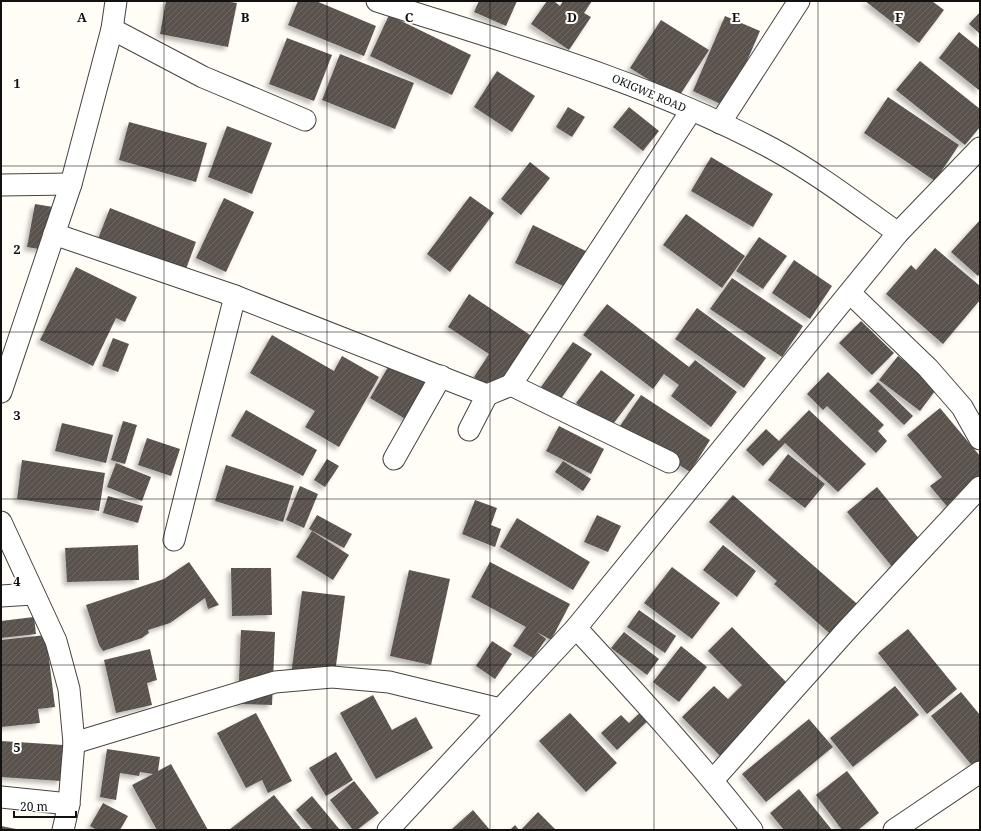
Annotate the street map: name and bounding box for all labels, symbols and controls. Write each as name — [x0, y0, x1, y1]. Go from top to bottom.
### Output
text: A — [77, 8, 87, 26]
text: B — [241, 8, 250, 26]
text: C — [405, 8, 414, 26]
text: D — [567, 8, 577, 26]
text: E — [732, 8, 741, 26]
text: F — [895, 8, 903, 26]
street label: OKIGWE ROAD — [610, 70, 689, 115]
text: 1 — [13, 74, 21, 92]
text: 2 — [13, 240, 21, 258]
text: 3 — [13, 406, 21, 424]
text: 4 — [13, 572, 21, 590]
text: 5 — [13, 738, 21, 756]
scale bar — [14, 793, 76, 819]
text: 20 m — [20, 798, 48, 815]

